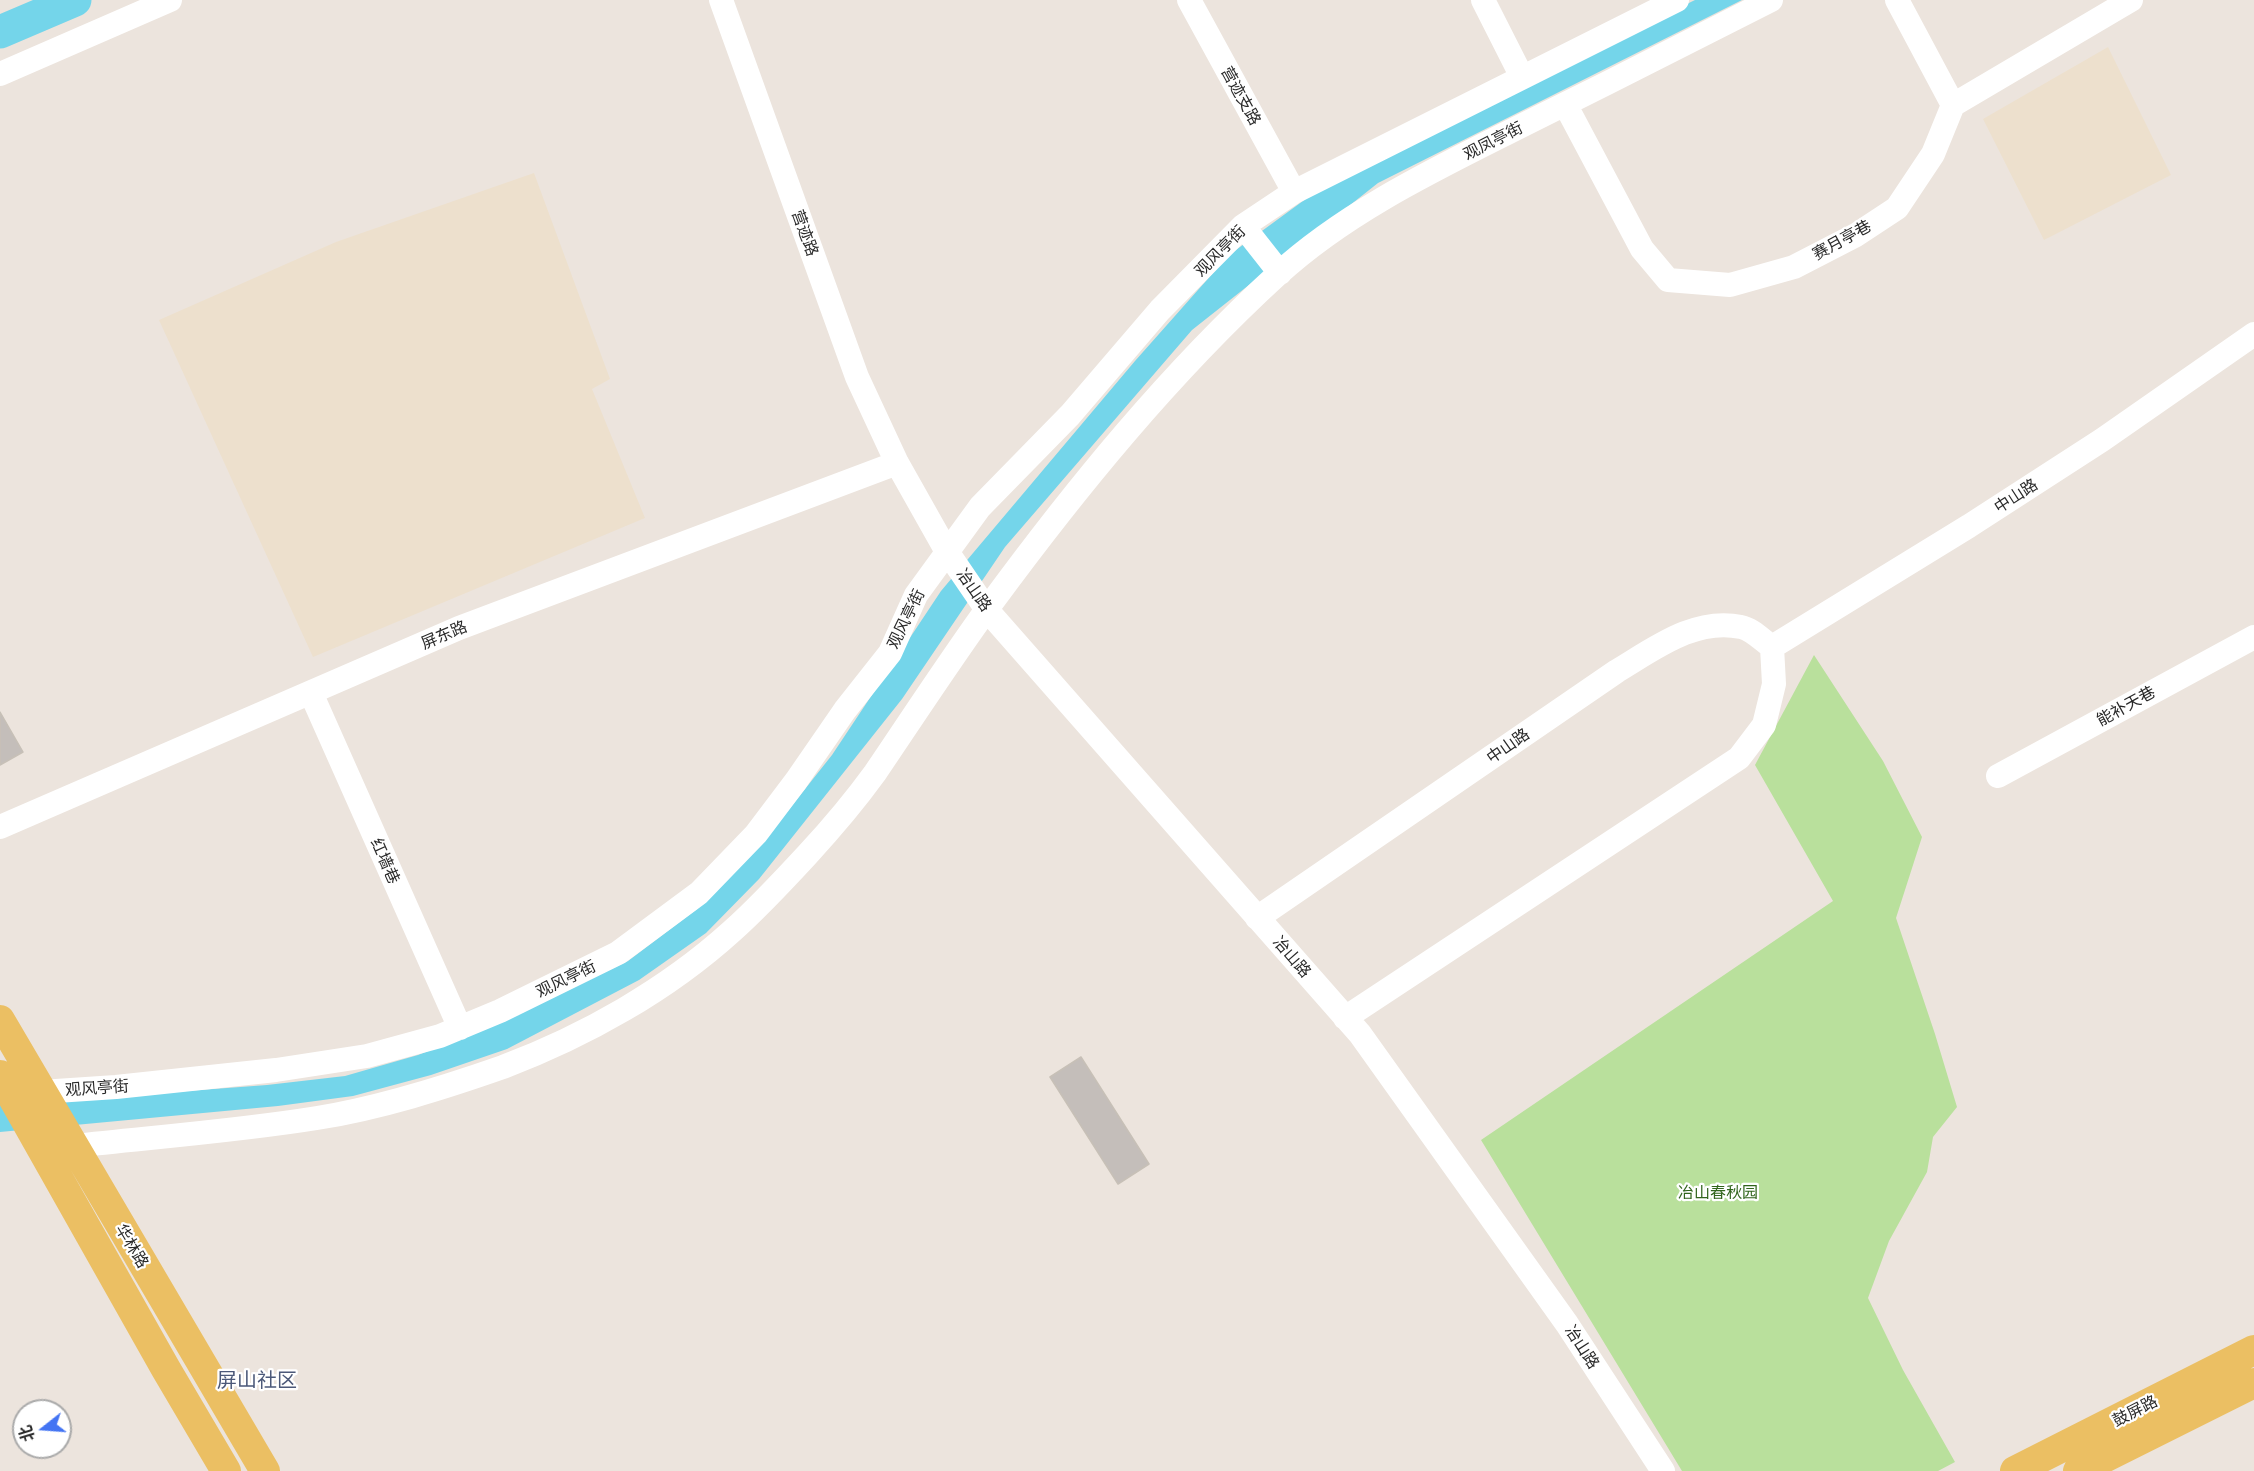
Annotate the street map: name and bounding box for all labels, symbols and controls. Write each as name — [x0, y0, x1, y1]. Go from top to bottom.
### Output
street label: 营迹支路 — [1217, 63, 1265, 129]
street label: 观凤亭街 — [1460, 118, 1526, 164]
street label: 营迹路 — [788, 207, 822, 259]
street label: 赛月亭巷 — [1809, 216, 1875, 264]
street label: 观风亭街 — [1191, 222, 1249, 280]
street label: 中山路 — [1991, 475, 2041, 517]
street label: 冶山路 — [952, 565, 996, 615]
street label: 观风亭街 — [883, 586, 929, 652]
street label: 屏东路 — [418, 617, 470, 653]
street label: 能补天巷 — [2093, 682, 2159, 730]
street label: 中山路 — [1483, 724, 1533, 768]
street label: 红墙巷 — [366, 835, 404, 887]
street label: 冶山路 — [1269, 933, 1315, 981]
street label: 观风亭街 — [533, 956, 599, 1002]
street label: 观风亭街 — [64, 1076, 130, 1100]
park label: 冶山春秋园 — [1678, 1183, 1758, 1203]
street label: 华林路 — [111, 1220, 153, 1272]
street label: 冶山路 — [1561, 1322, 1603, 1372]
district label: 屏山社区 — [217, 1368, 297, 1392]
street label: 鼓屏路 — [2109, 1392, 2161, 1430]
north arrow — [12, 1399, 72, 1459]
text: 北 — [15, 1423, 38, 1444]

